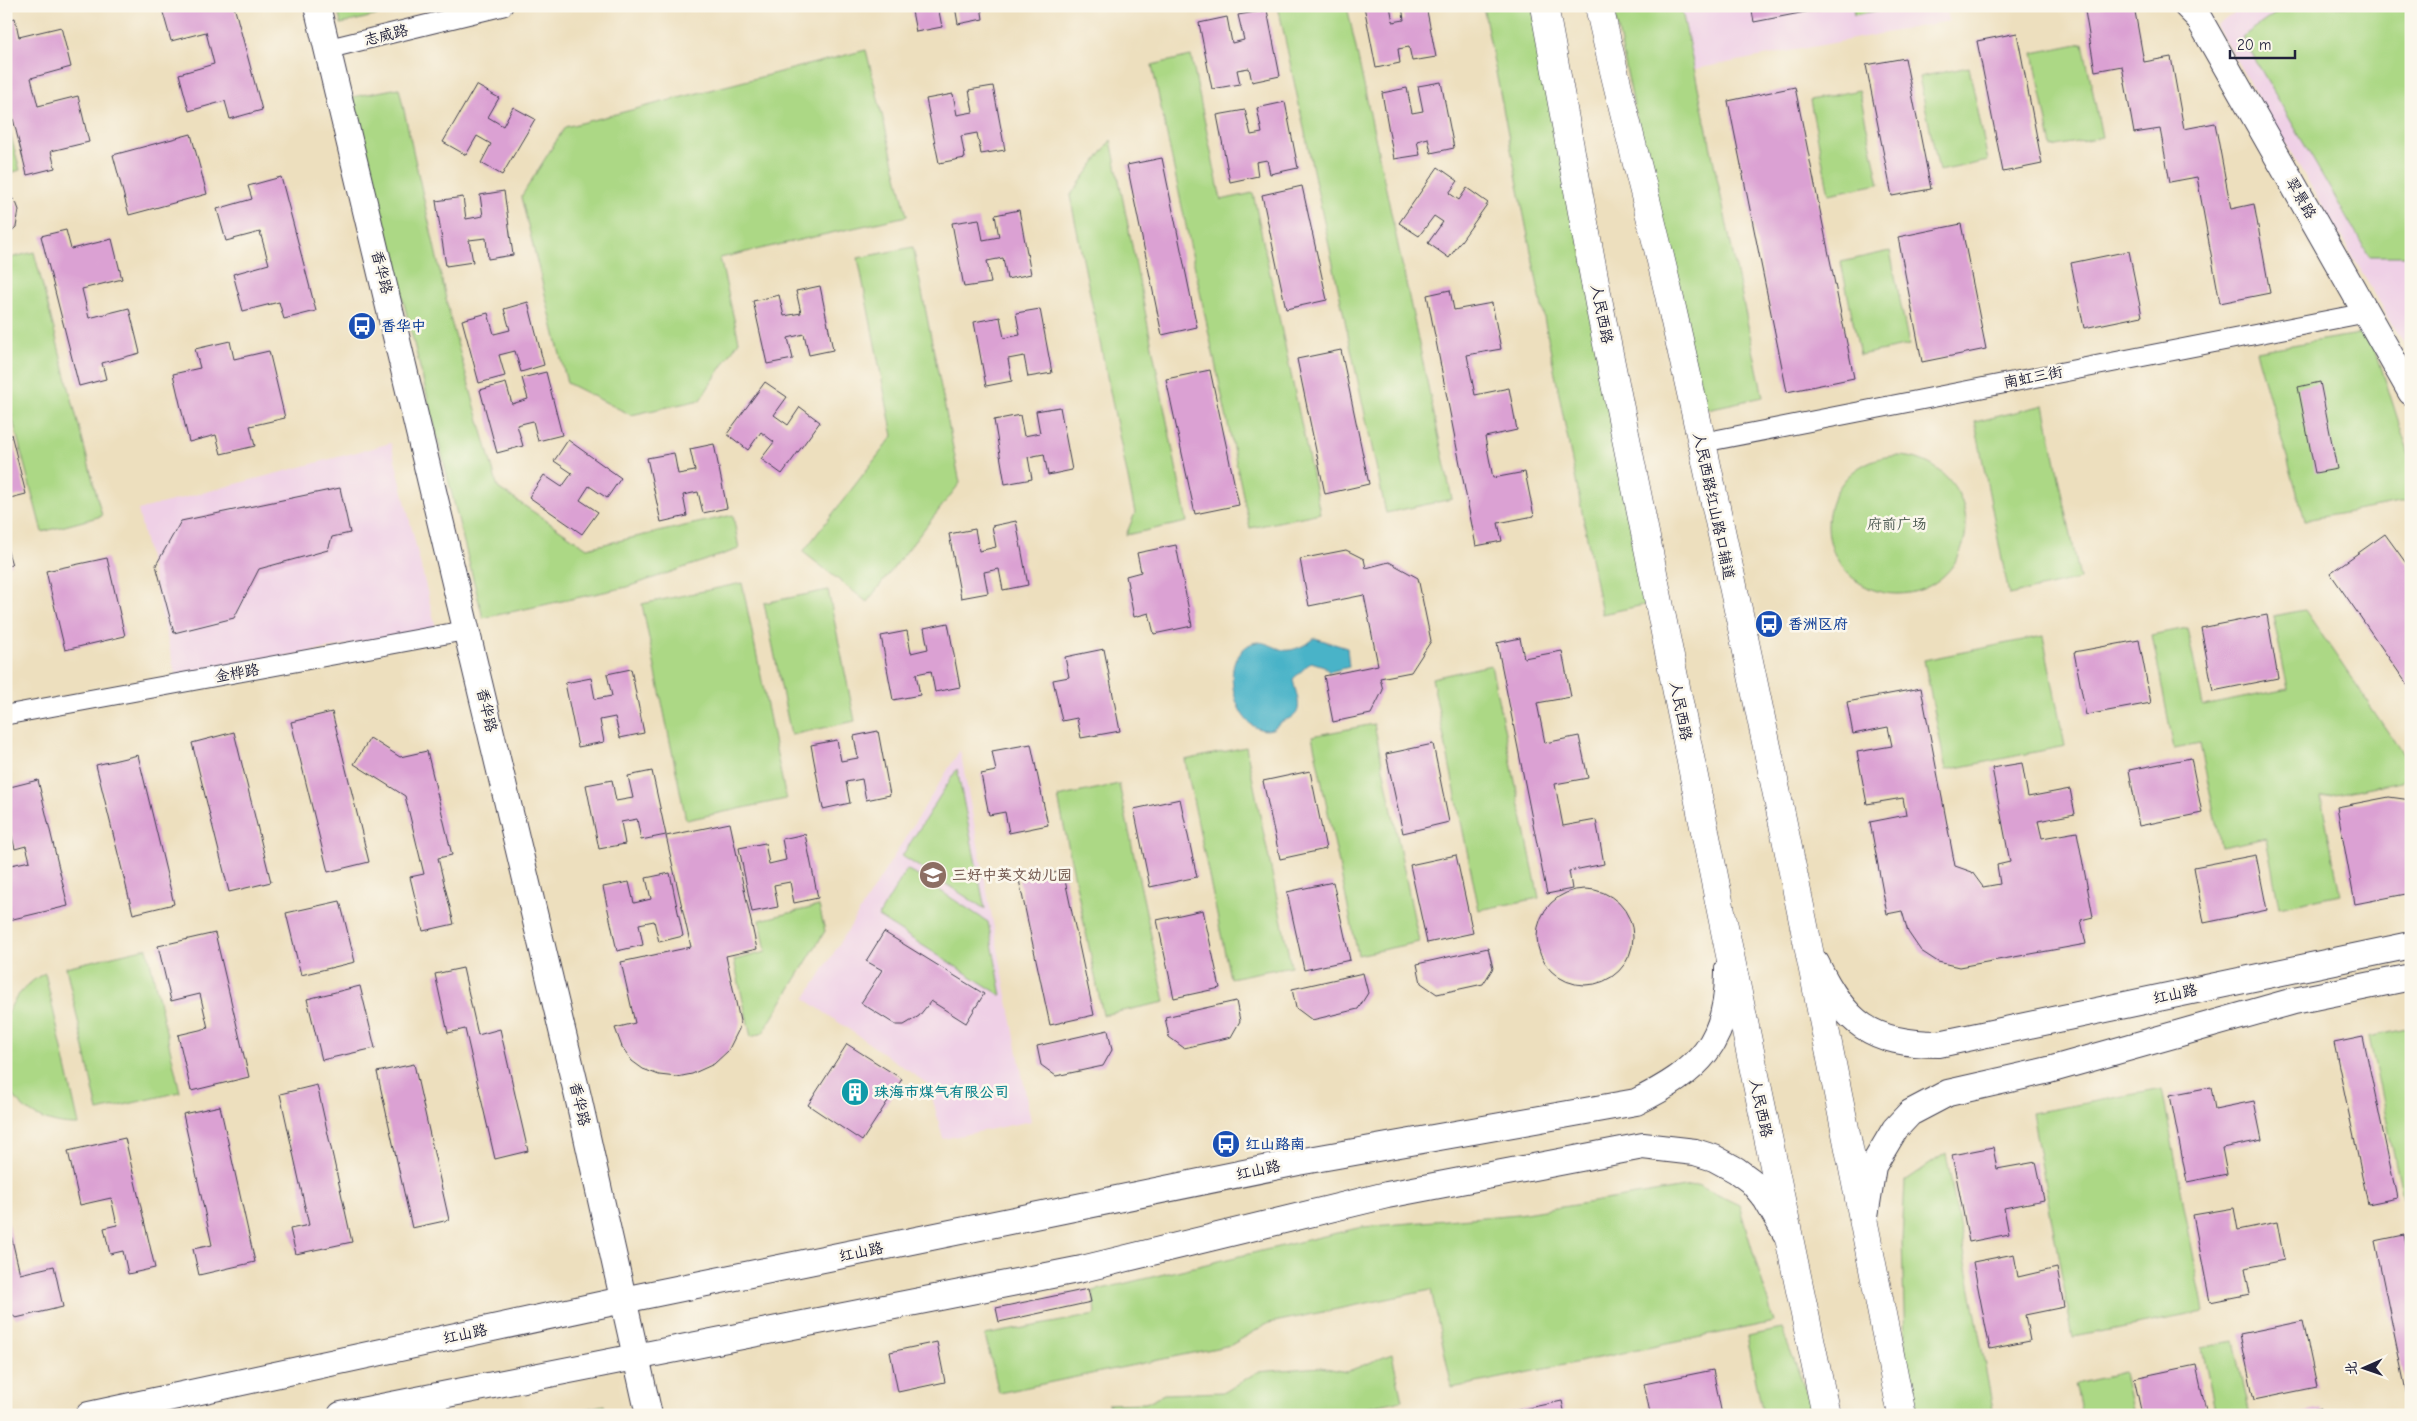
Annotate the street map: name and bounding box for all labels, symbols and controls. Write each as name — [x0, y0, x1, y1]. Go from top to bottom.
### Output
street label: 志威路 — [362, 21, 410, 49]
scale bar — [2230, 28, 2294, 60]
text: 20 m — [2237, 36, 2271, 54]
street label: 翠景路 — [2282, 174, 2320, 222]
street label: 香华路 — [368, 248, 396, 296]
street label: 人民西路 — [1587, 283, 1617, 345]
bus stop icon: 香华中 — [347, 311, 377, 341]
place label: 香华中 — [381, 317, 426, 335]
street label: 南虹三街 — [2002, 362, 2064, 392]
street label: 人民西路红山路口辅道 — [1690, 431, 1738, 581]
park label: 府前广场 — [1867, 515, 1927, 533]
bus stop icon: 香洲区府 — [1754, 609, 1784, 639]
place label: 香洲区府 — [1788, 615, 1848, 633]
street label: 金桦路 — [213, 660, 261, 686]
street label: 人民西路 — [1666, 680, 1696, 742]
street label: 香华路 — [473, 686, 501, 734]
school or university icon: 三好中英文幼儿园 — [918, 860, 948, 890]
place label: 三好中英文幼儿园 — [952, 866, 1072, 884]
street label: 红山路 — [2151, 981, 2199, 1007]
building icon: 珠海市煤气有限公司 — [840, 1077, 870, 1107]
street label: 人民西路 — [1746, 1077, 1776, 1139]
street label: 香华路 — [566, 1080, 594, 1128]
place label: 珠海市煤气有限公司 — [874, 1083, 1009, 1101]
bus stop icon: 红山路南 — [1211, 1129, 1241, 1159]
place label: 红山路南 — [1245, 1135, 1305, 1153]
street label: 红山路 — [1234, 1157, 1282, 1183]
street label: 红山路 — [837, 1239, 885, 1265]
street label: 红山路 — [441, 1321, 489, 1347]
north arrow — [2340, 1344, 2390, 1394]
text: 北 — [2343, 1361, 2360, 1376]

